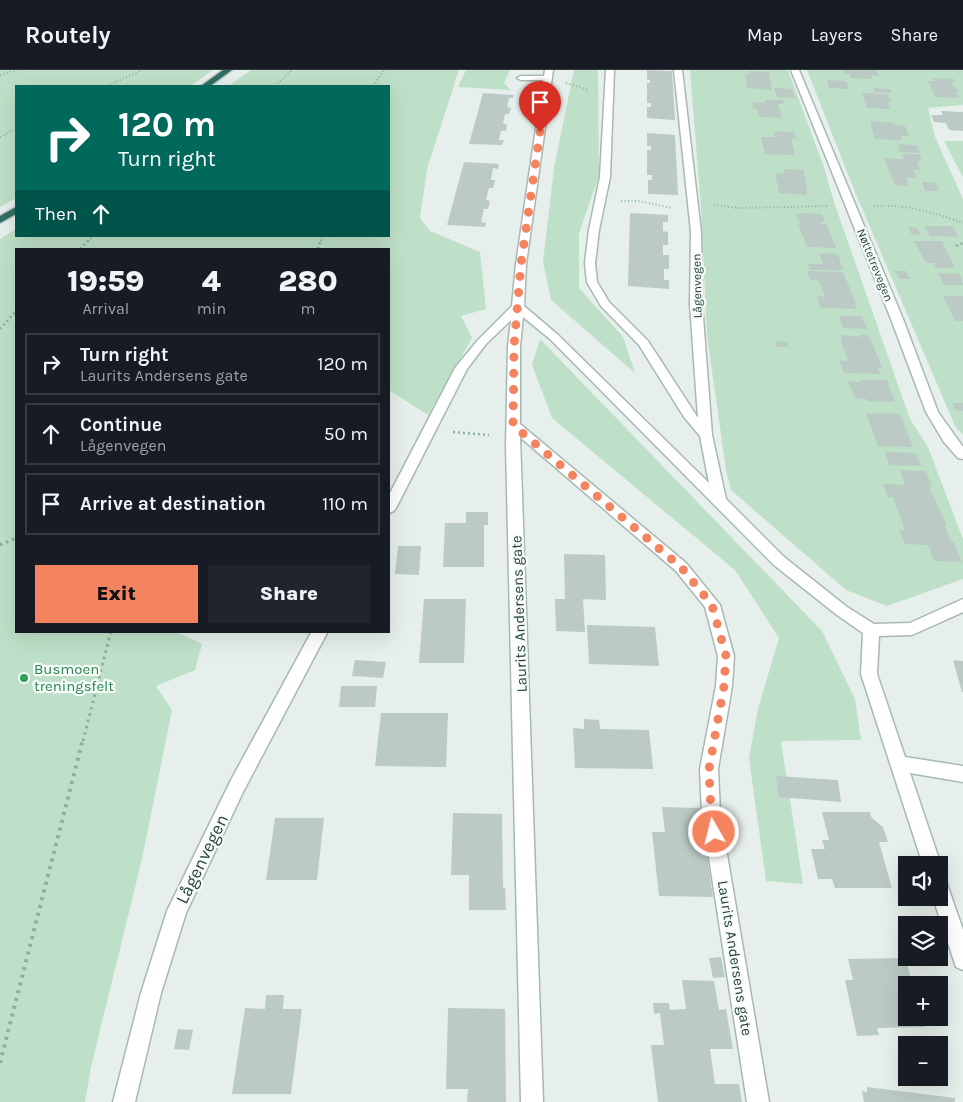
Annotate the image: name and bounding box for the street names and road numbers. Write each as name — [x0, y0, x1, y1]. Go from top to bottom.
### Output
street label: Nøttetrevegen — [854, 227, 896, 303]
street label: Lågenvegen — [689, 253, 705, 319]
street label: Laurits Andersens gate — [507, 535, 531, 693]
street label: Lågenvegen — [171, 811, 233, 907]
street label: Laurits Andersens gate — [714, 879, 756, 1037]

